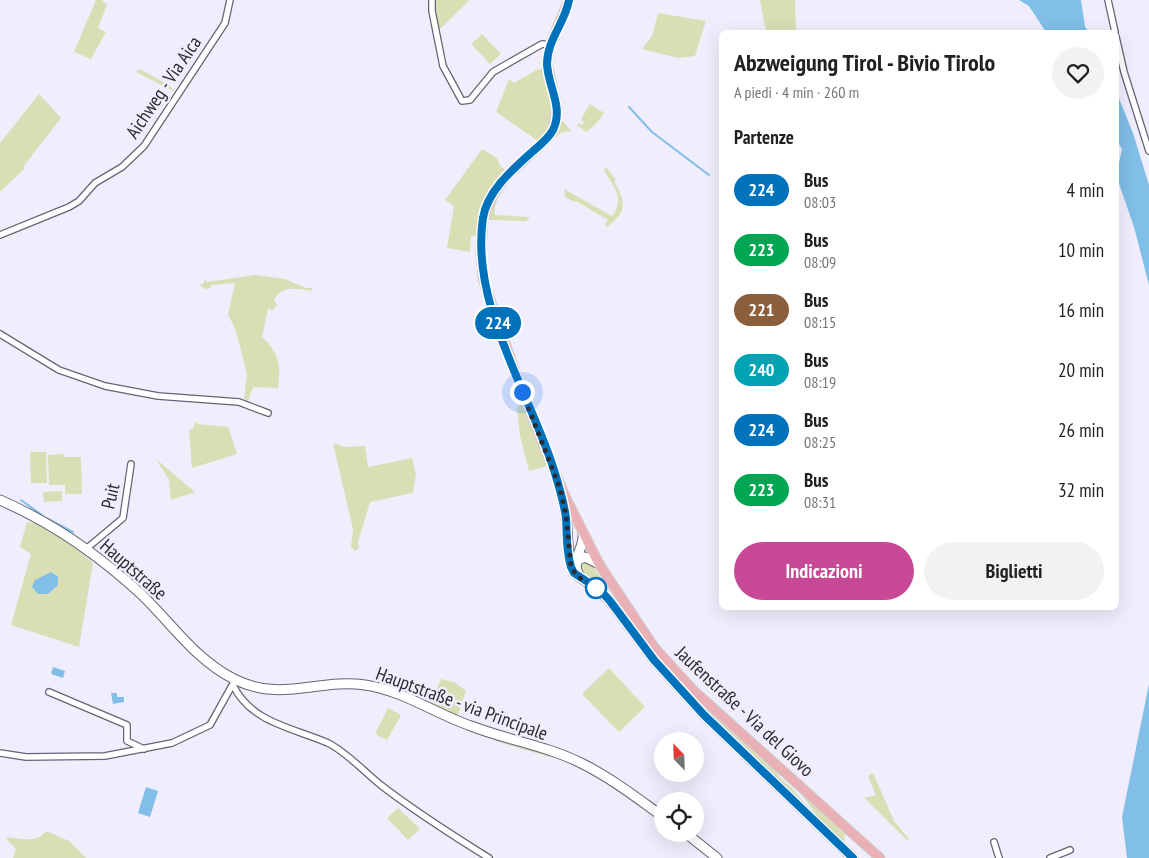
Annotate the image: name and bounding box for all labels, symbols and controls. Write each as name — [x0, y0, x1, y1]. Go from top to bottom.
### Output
street label: Aichweg - Via Aica — [120, 31, 206, 143]
text: Abzweigung Tirol - Bivio Tirolo — [734, 47, 995, 78]
button: heart — [1052, 47, 1104, 99]
text: A piedi · 4 min · 260 m — [734, 82, 859, 102]
text: Partenze — [734, 125, 794, 149]
text: Bus — [804, 168, 828, 192]
text: 224 — [749, 178, 774, 201]
text: 4 min — [1067, 178, 1104, 202]
text: 08:03 — [804, 192, 836, 212]
text: Bus — [804, 228, 828, 252]
text: 223 — [749, 238, 774, 261]
text: 10 min — [1058, 238, 1104, 262]
text: 08:09 — [804, 252, 836, 272]
text: Bus — [804, 288, 828, 312]
text: 221 — [749, 298, 774, 321]
text: 16 min — [1058, 298, 1104, 322]
line badge: 224 — [469, 307, 527, 339]
text: 224 — [485, 311, 511, 334]
text: 08:15 — [804, 312, 836, 332]
text: Bus — [804, 348, 828, 372]
text: 240 — [749, 358, 774, 381]
text: 20 min — [1058, 358, 1104, 382]
text: 08:19 — [804, 372, 836, 392]
your location — [510, 380, 535, 405]
text: Bus — [804, 408, 828, 432]
text: 224 — [749, 418, 774, 441]
text: 26 min — [1058, 418, 1104, 442]
text: 08:25 — [804, 432, 836, 452]
text: Bus — [804, 468, 828, 492]
text: 223 — [749, 478, 774, 501]
text: 32 min — [1058, 478, 1104, 502]
street label: Puit — [95, 480, 125, 511]
text: 08:31 — [804, 492, 836, 512]
street label: Hauptstraße — [96, 533, 173, 605]
button: Indicazioni — [734, 542, 914, 600]
button: Biglietti — [924, 542, 1104, 600]
unlabelled marker — [585, 577, 607, 599]
street label: Jaufenstraße - Via del Giovo — [670, 640, 819, 781]
street label: Hauptstraße - via Principale — [373, 661, 551, 745]
north arrow — [654, 732, 704, 782]
map controls — [654, 732, 704, 842]
button: locate — [654, 792, 704, 842]

